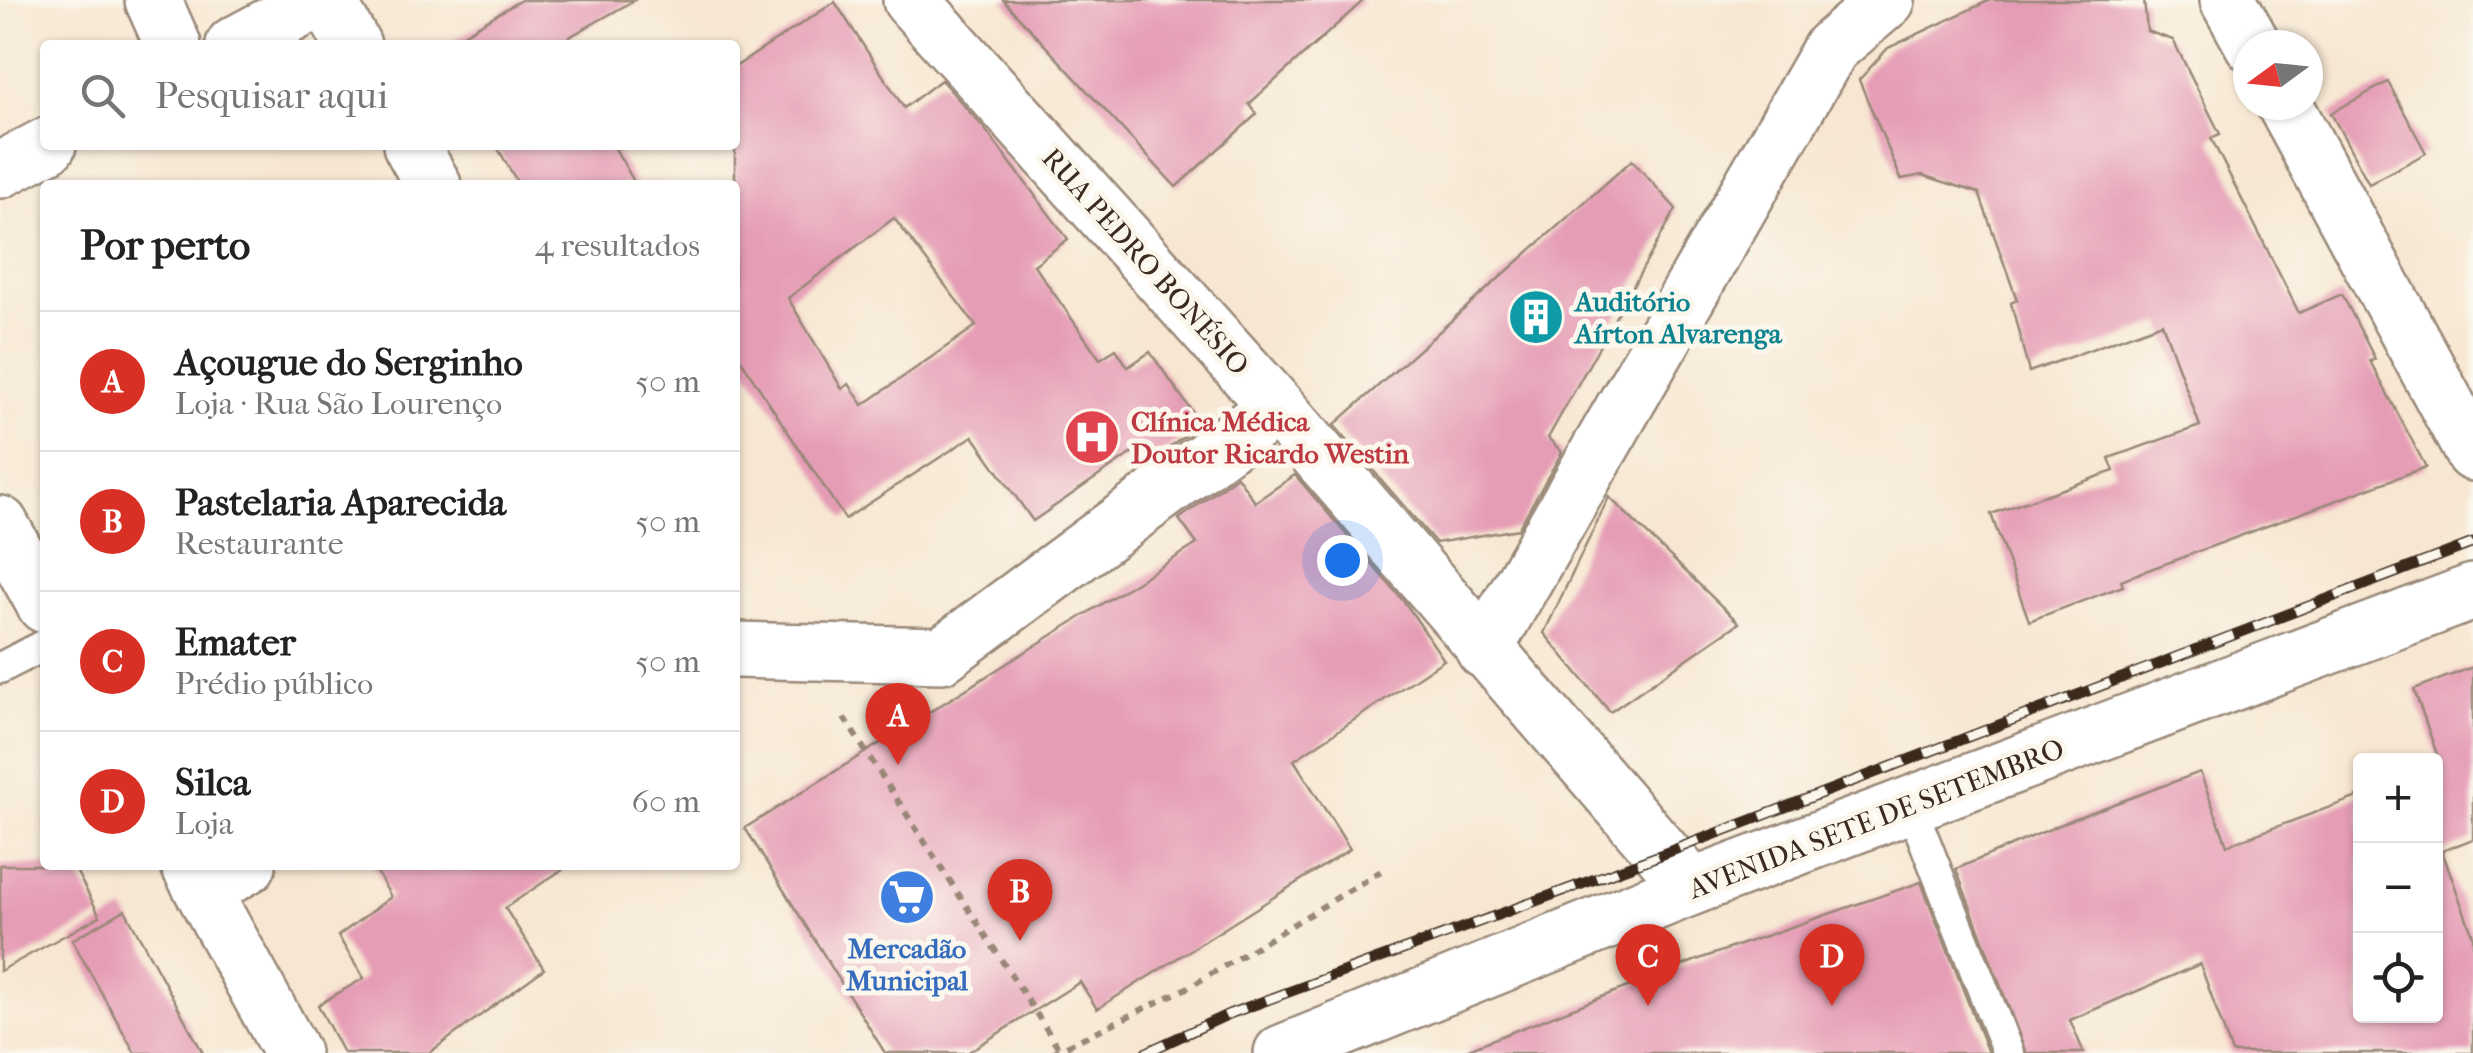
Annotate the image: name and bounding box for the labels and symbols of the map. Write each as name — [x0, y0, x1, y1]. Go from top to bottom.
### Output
north arrow — [2233, 30, 2323, 120]
street label: RUA PEDRO BONÉSIO — [1035, 141, 1256, 381]
place label: Auditório Aírton Alvarenga — [1573, 285, 1783, 350]
building icon: Auditório Aírton Alvarenga — [1506, 287, 1566, 347]
place label: Clínica Médica Doutor Ricardo Westin — [1131, 405, 1410, 470]
hospital icon: Clínica Médica Doutor Ricardo Westin — [1062, 407, 1122, 467]
your location — [1317, 535, 1368, 586]
pin: A — [866, 682, 930, 765]
street label: AVENIDA SETE DE SETEMBRO — [1683, 732, 2068, 906]
pin: B — [988, 858, 1052, 941]
supermarket icon: Mercadão Municipal — [877, 867, 937, 927]
pin: C — [1616, 924, 1680, 1006]
pin: D — [1800, 924, 1864, 1006]
place label: Mercadão Municipal — [846, 932, 968, 997]

